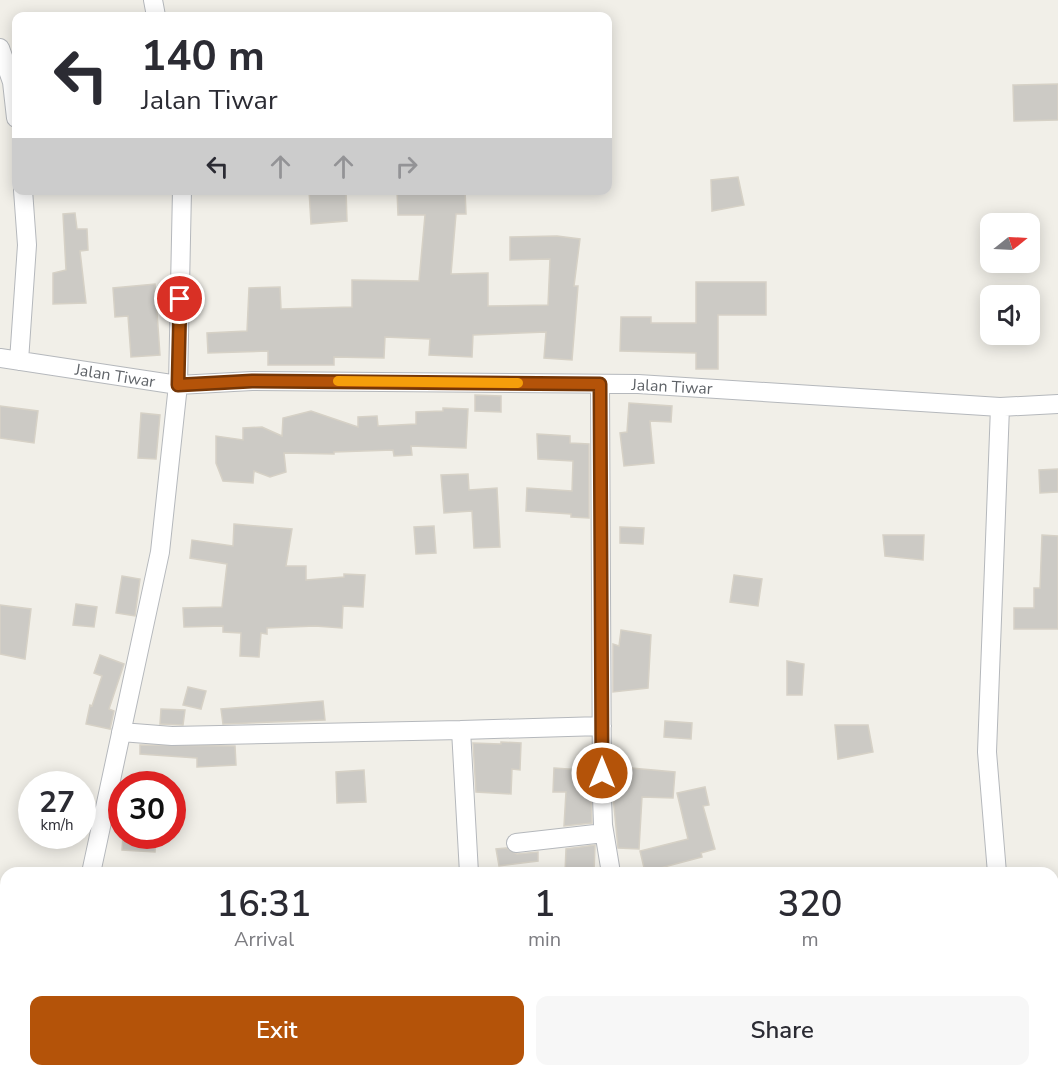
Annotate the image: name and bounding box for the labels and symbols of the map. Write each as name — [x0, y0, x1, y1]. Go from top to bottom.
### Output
north arrow — [980, 213, 1040, 273]
pin — [154, 273, 205, 324]
street label: Jalan Tiwar — [72, 359, 157, 393]
street label: Jalan Tiwar — [630, 374, 713, 400]
position arrow — [570, 741, 634, 805]
speed limit sign: 30 — [108, 771, 186, 849]

